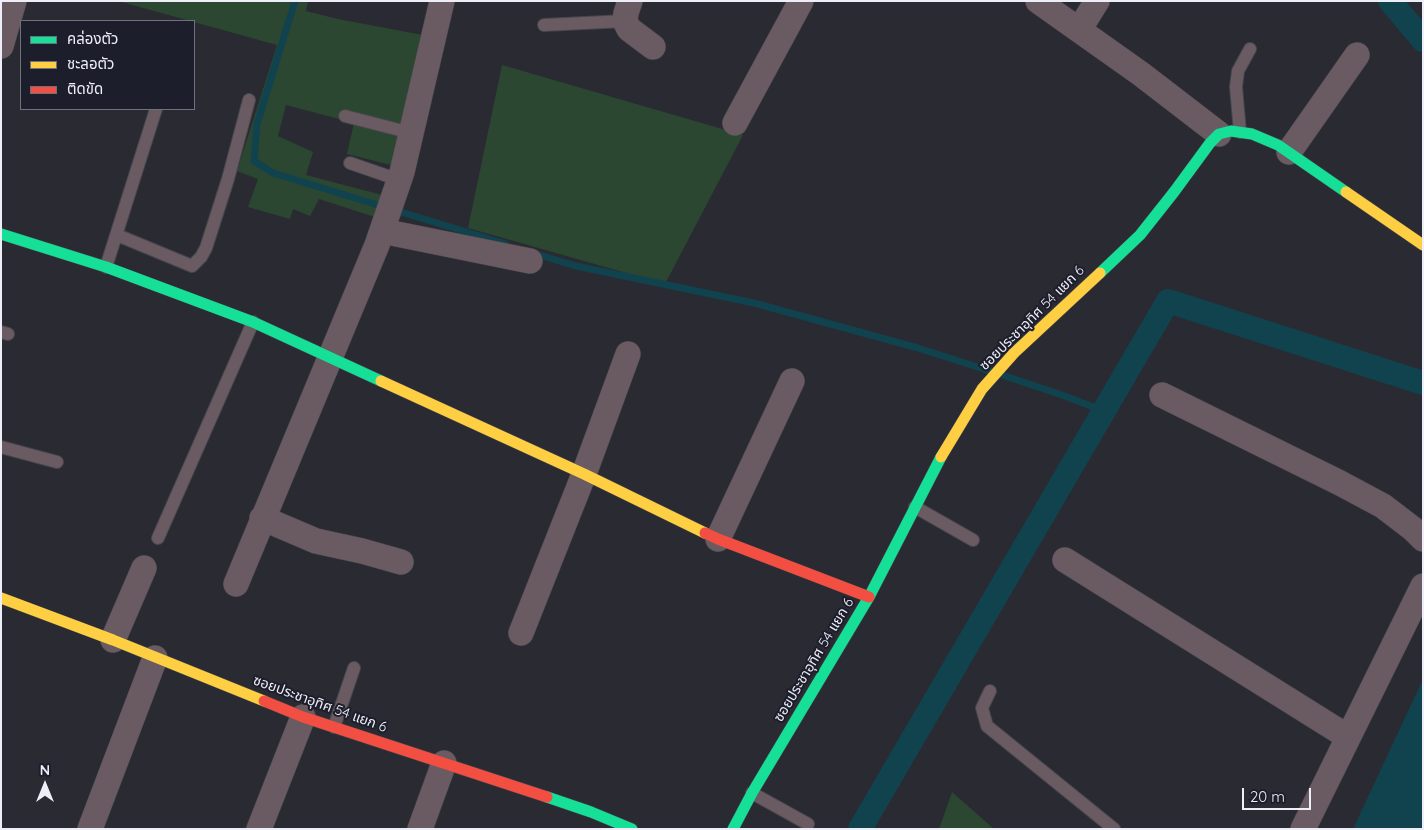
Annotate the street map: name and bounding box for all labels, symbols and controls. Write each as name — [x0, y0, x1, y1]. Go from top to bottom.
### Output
legend — [20, 20, 195, 110]
text: คล่องตัว — [67, 29, 118, 48]
text: ชะลอตัว — [67, 54, 114, 73]
text: ติดขัด — [67, 79, 103, 98]
street label: ซอยประชาอุทิศ 54 แยก 6 — [976, 262, 1088, 374]
street label: ซอยประชาอุทิศ 54 แยก 6 — [770, 595, 858, 725]
street label: ซอยประชาอุทิศ 54 แยก 6 — [251, 672, 389, 736]
north arrow — [20, 760, 70, 810]
text: N — [40, 761, 50, 779]
scale bar — [1244, 778, 1313, 810]
text: 20 m — [1250, 787, 1285, 806]

